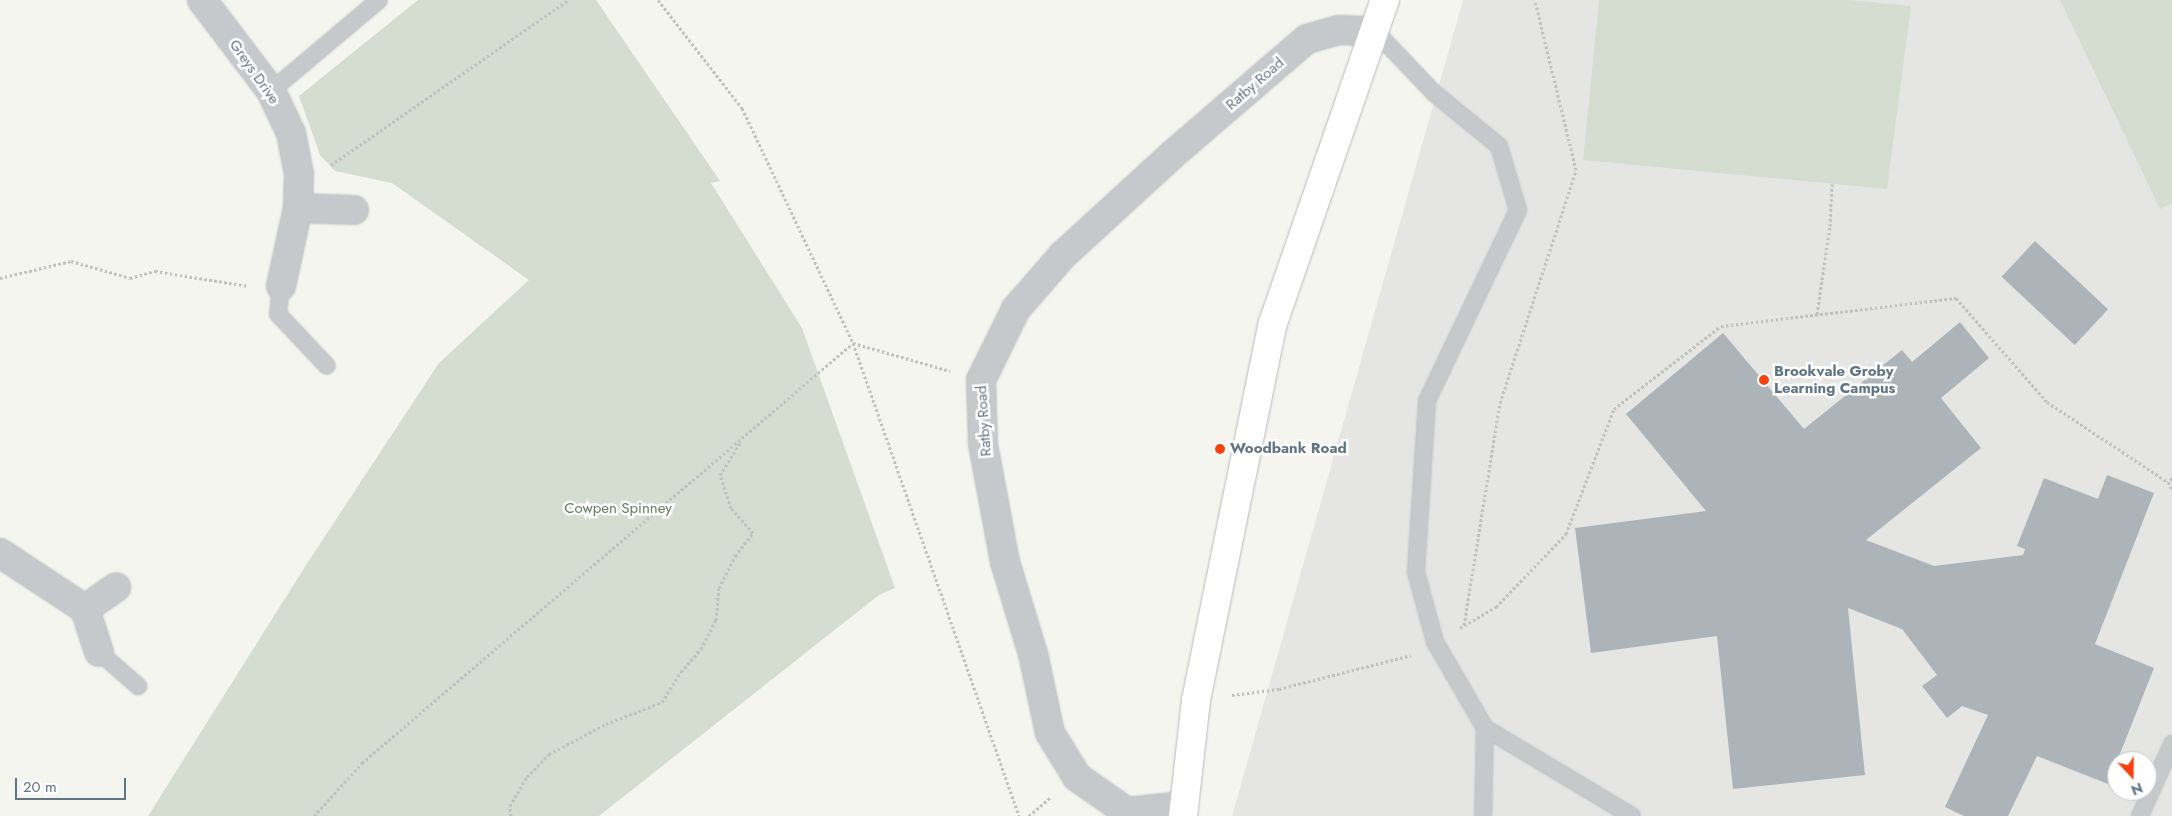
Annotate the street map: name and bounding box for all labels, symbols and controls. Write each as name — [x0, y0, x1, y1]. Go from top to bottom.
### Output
street label: Greys Drive — [225, 36, 283, 108]
street label: Ratby Road — [1222, 54, 1288, 114]
place label: Brookvale Groby Learning Campus — [1774, 362, 1895, 397]
marker: Brookvale Groby Learning Campus — [1758, 374, 1770, 386]
street label: Ratby Road — [973, 385, 995, 457]
place label: Woodbank Road — [1230, 440, 1347, 458]
marker: Woodbank Road — [1214, 443, 1226, 455]
park label: Cowpen Spinney — [564, 500, 672, 518]
north arrow — [2107, 751, 2157, 801]
scale bar — [18, 768, 129, 800]
text: 20 m — [23, 776, 57, 798]
text: N — [2128, 778, 2146, 800]

